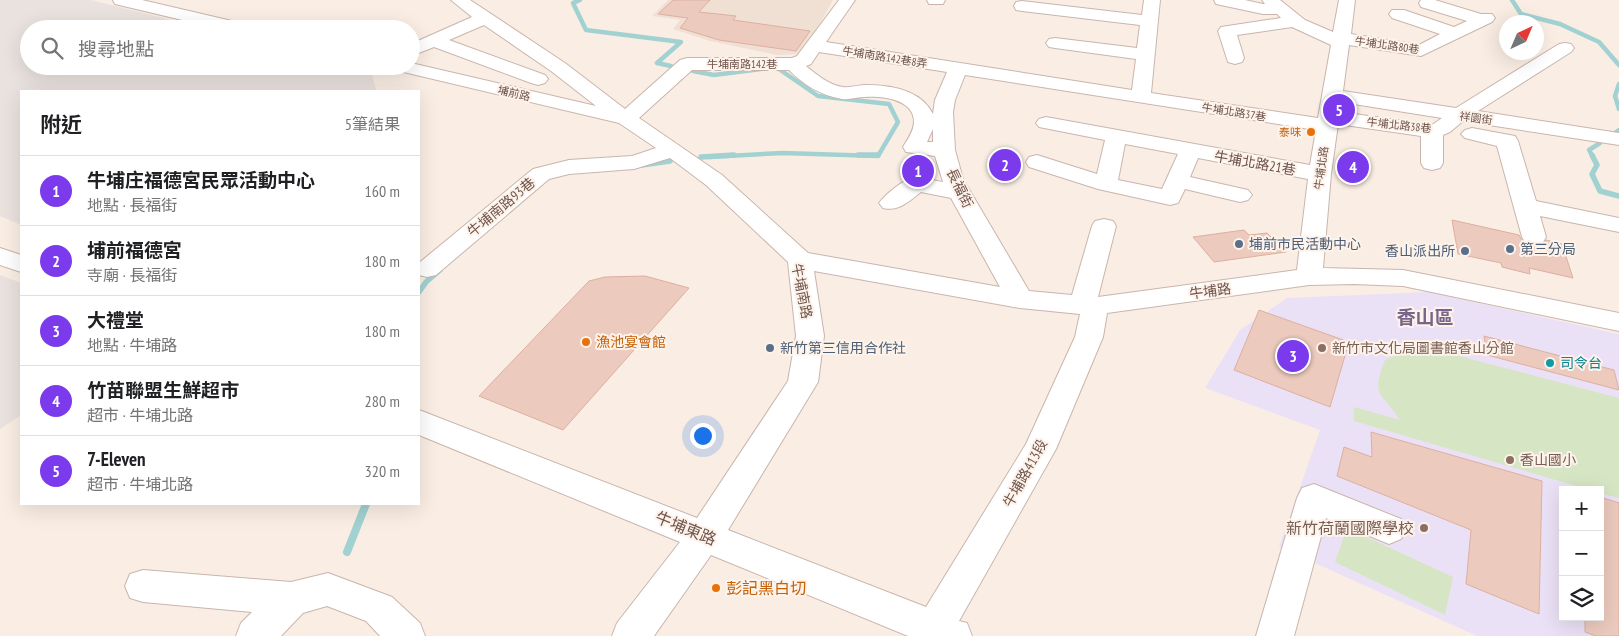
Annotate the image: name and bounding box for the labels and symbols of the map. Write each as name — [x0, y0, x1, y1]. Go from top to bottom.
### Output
north arrow — [1499, 15, 1544, 60]
street label: 牛埔北路80巷 — [1354, 34, 1420, 56]
street label: 牛埔南路142巷8弄 — [842, 43, 928, 71]
street label: 牛埔南路142巷 — [707, 57, 777, 71]
street label: 埔前路 — [496, 82, 532, 104]
pin: 5 — [1323, 91, 1355, 129]
street label: 牛埔北路37巷 — [1201, 100, 1267, 124]
street label: 祥園街 — [1459, 109, 1493, 127]
street label: 牛埔北路38巷 — [1366, 115, 1432, 135]
place label: 泰味 — [1279, 125, 1301, 139]
marker: 泰味 — [1305, 126, 1317, 138]
street label: 牛埔北路 — [1311, 145, 1331, 191]
pin: 2 — [989, 146, 1021, 184]
street label: 牛埔北路21巷 — [1213, 147, 1297, 179]
pin: 4 — [1337, 148, 1369, 186]
pin: 1 — [902, 152, 934, 190]
street label: 長福街 — [943, 165, 977, 211]
street label: 牛埔南路93巷 — [464, 174, 538, 240]
place label: 埔前市民活動中心 — [1249, 235, 1361, 253]
marker: 埔前市民活動中心 — [1233, 238, 1245, 250]
place label: 第三分局 — [1520, 240, 1576, 258]
place label: 香山派出所 — [1385, 242, 1455, 260]
marker: 第三分局 — [1504, 243, 1516, 255]
marker: 香山派出所 — [1459, 245, 1471, 257]
street label: 牛埔南路 — [788, 262, 816, 320]
street label: 牛埔路 — [1188, 279, 1232, 303]
district label: 香山區 — [1396, 305, 1454, 329]
place label: 漁池宴會館 — [596, 333, 666, 351]
marker: 漁池宴會館 — [580, 336, 592, 348]
pin: 3 — [1277, 337, 1309, 375]
place label: 新竹第三信用合作社 — [780, 339, 906, 357]
place label: 新竹市文化局圖書館香山分館 — [1332, 339, 1514, 357]
marker: 新竹第三信用合作社 — [764, 342, 776, 354]
marker: 新竹市文化局圖書館香山分館 — [1316, 342, 1328, 354]
place label: 司令台 — [1560, 354, 1602, 372]
marker: 司令台 — [1544, 357, 1556, 369]
your location — [690, 423, 716, 449]
street label: 牛埔路413段 — [999, 436, 1051, 510]
place label: 香山國小 — [1520, 451, 1576, 469]
marker: 香山國小 — [1504, 454, 1516, 466]
street label: 牛埔東路 — [653, 507, 719, 549]
place label: 新竹荷蘭國際學校 — [1286, 518, 1414, 538]
marker: 新竹荷蘭國際學校 — [1418, 522, 1430, 534]
place label: 彭記黑白切 — [726, 578, 806, 598]
marker: 彭記黑白切 — [710, 582, 722, 594]

